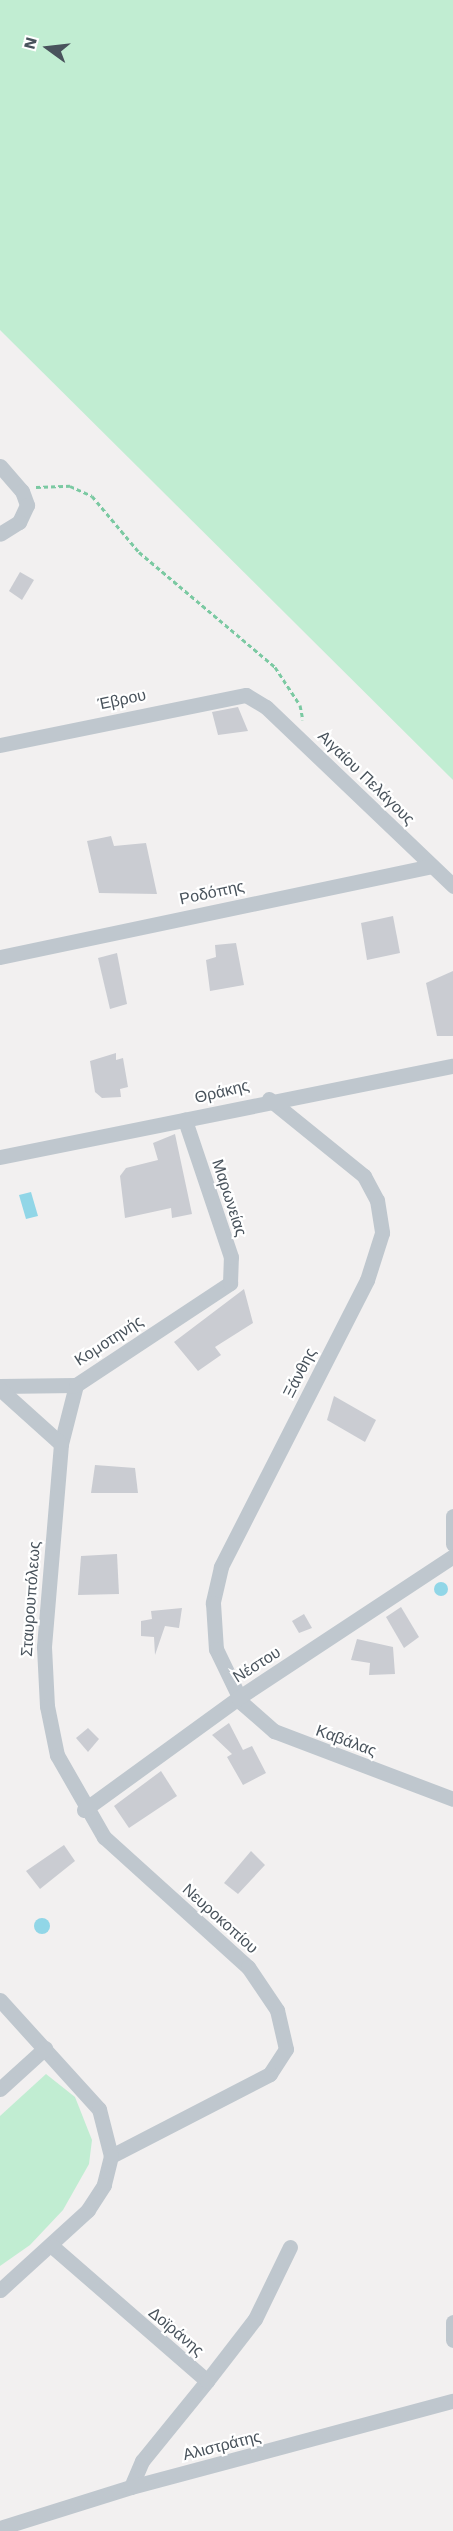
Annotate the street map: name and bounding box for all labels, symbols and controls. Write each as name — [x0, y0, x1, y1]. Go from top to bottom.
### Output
north arrow — [18, 18, 78, 78]
text: N — [19, 35, 41, 51]
street label: Έβρου — [96, 686, 148, 714]
street label: Αιγαίου Πελάγους — [314, 727, 418, 829]
street label: Ροδόπης — [178, 877, 246, 909]
street label: Θράκης — [193, 1076, 251, 1108]
street label: Μαρωνείας — [208, 1157, 250, 1239]
street label: Κομοτηνής — [71, 1312, 147, 1370]
street label: Ξάνθης — [279, 1345, 321, 1401]
street label: Σταυρουπόλεως — [17, 1541, 45, 1657]
street label: Νέστου — [230, 1643, 284, 1687]
street label: Καβάλας — [313, 1721, 379, 1761]
street label: Νευροκοπίου — [178, 1880, 262, 1958]
street label: Δοϊράνης — [145, 2303, 207, 2361]
street label: Αλιστράτης — [181, 2427, 263, 2465]

